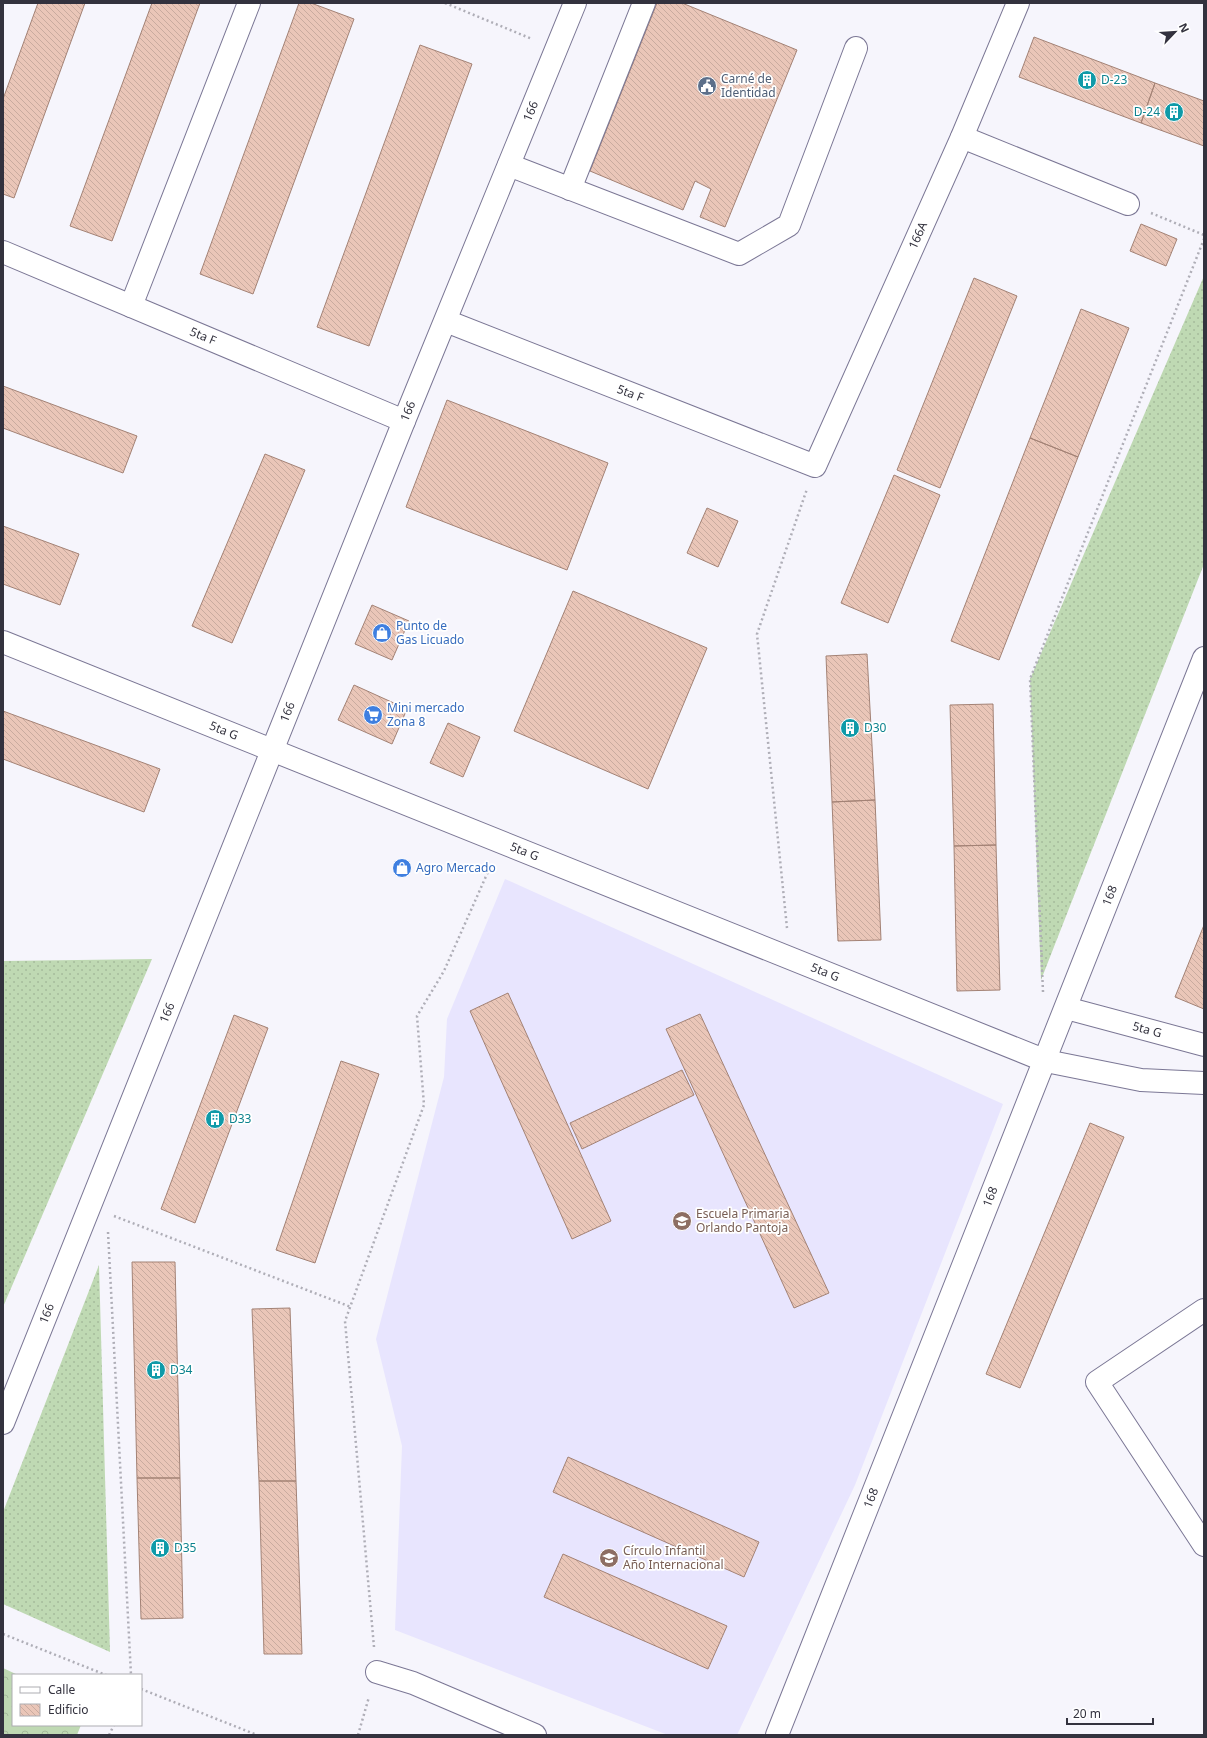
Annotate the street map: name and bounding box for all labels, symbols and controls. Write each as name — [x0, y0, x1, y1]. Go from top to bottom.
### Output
north arrow — [1155, 12, 1195, 52]
text: N — [1176, 20, 1193, 35]
building icon: D-23 — [1076, 69, 1098, 91]
place label: Carné de Identidad — [721, 70, 776, 101]
place label: D-23 — [1101, 71, 1127, 88]
public building icon: Carné de Identidad — [696, 75, 718, 97]
street label: 166 — [519, 98, 542, 124]
building icon: D-24 — [1163, 101, 1185, 123]
place label: D-24 — [1134, 103, 1160, 120]
street label: 166A — [904, 219, 931, 252]
street label: 5ta F — [187, 323, 219, 349]
street label: 5ta F — [615, 380, 646, 406]
street label: 166 — [396, 398, 419, 424]
place label: Punto de Gas Licuado — [396, 617, 464, 648]
shop icon: Punto de Gas Licuado — [371, 622, 393, 644]
street label: 166 — [275, 699, 299, 724]
place label: Mini mercado Zona 8 — [387, 699, 464, 730]
supermarket icon: Mini mercado Zona 8 — [362, 704, 384, 726]
street label: 5ta G — [207, 717, 241, 744]
building icon: D30 — [839, 717, 861, 739]
place label: D30 — [864, 719, 887, 736]
street label: 5ta G — [508, 838, 542, 864]
shop icon: Agro Mercado — [391, 857, 413, 879]
place label: Agro Mercado — [416, 859, 496, 876]
street label: 168 — [1098, 883, 1121, 908]
street label: 5ta G — [808, 958, 842, 985]
street label: 166 — [155, 1000, 179, 1025]
street label: 5ta G — [1131, 1017, 1164, 1041]
building icon: D33 — [204, 1108, 226, 1130]
place label: D33 — [229, 1110, 252, 1127]
street label: 168 — [978, 1184, 1002, 1209]
place label: Escuela Primaria Orlando Pantoja — [696, 1205, 789, 1236]
school or university icon: Escuela Primaria Orlando Pantoja — [671, 1210, 693, 1232]
street label: 166 — [35, 1300, 58, 1326]
building icon: D34 — [145, 1359, 167, 1381]
place label: D34 — [170, 1361, 193, 1378]
street label: 168 — [859, 1485, 882, 1510]
building icon: D35 — [149, 1537, 171, 1559]
place label: D35 — [174, 1539, 197, 1556]
place label: Círculo Infantil Año Internacional — [623, 1542, 724, 1573]
school or university icon: Círculo Infantil Año Internacional — [598, 1547, 620, 1569]
legend — [12, 1674, 142, 1726]
text: Calle — [48, 1681, 76, 1698]
scale bar — [1067, 1700, 1153, 1726]
text: Edificio — [48, 1701, 89, 1718]
text: 20 m — [1073, 1705, 1101, 1722]

